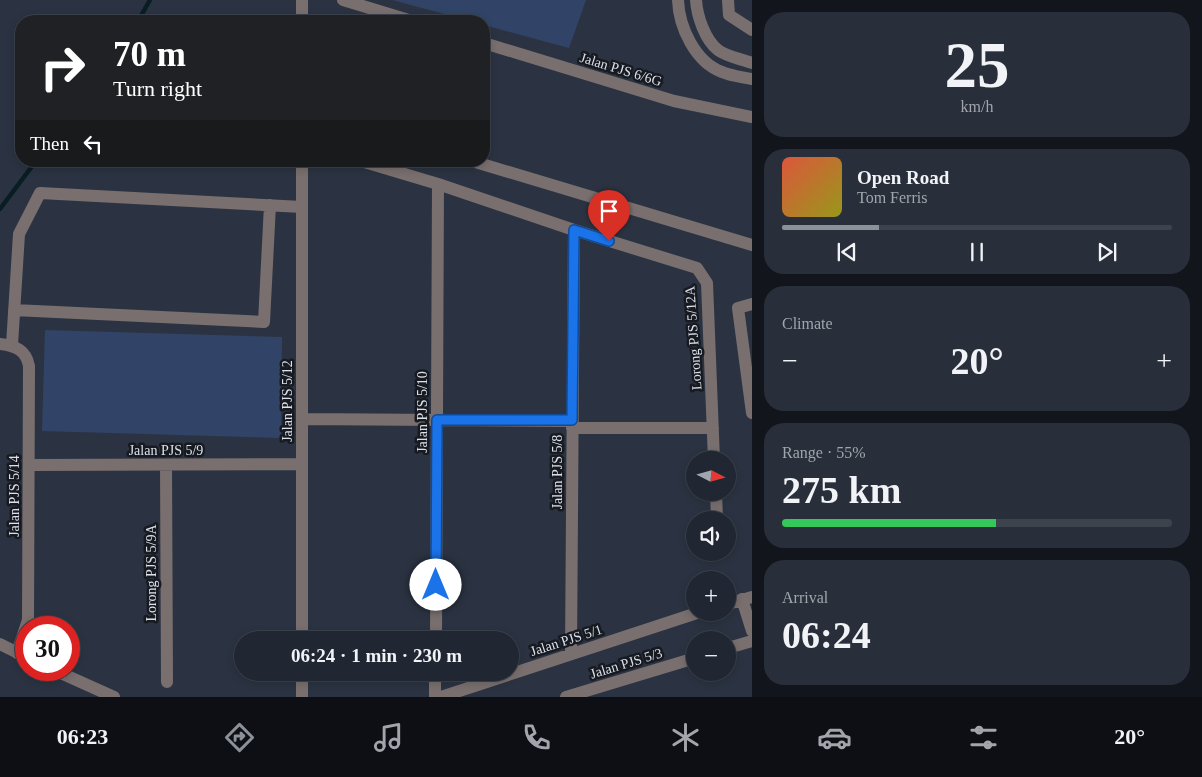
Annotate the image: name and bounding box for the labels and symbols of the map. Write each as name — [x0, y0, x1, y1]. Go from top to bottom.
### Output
street label: Jalan PJS 6/6G — [578, 50, 664, 89]
pin — [588, 190, 630, 241]
street label: Lorong PJS 5/12A — [682, 285, 705, 390]
street label: Jalan PJS 5/12 — [280, 360, 295, 442]
street label: Jalan PJS 5/10 — [415, 371, 430, 453]
street label: Jalan PJS 5/8 — [550, 435, 565, 509]
street label: Jalan PJS 5/9 — [129, 443, 203, 458]
north arrow — [686, 451, 736, 501]
street label: Jalan PJS 5/14 — [7, 455, 22, 537]
street label: Lorong PJS 5/9A — [144, 523, 159, 622]
position arrow — [409, 558, 461, 610]
speed limit sign: 30 — [15, 616, 80, 681]
street label: Jalan PJS 5/1 — [528, 622, 604, 659]
street label: Jalan PJS 5/3 — [588, 645, 664, 682]

